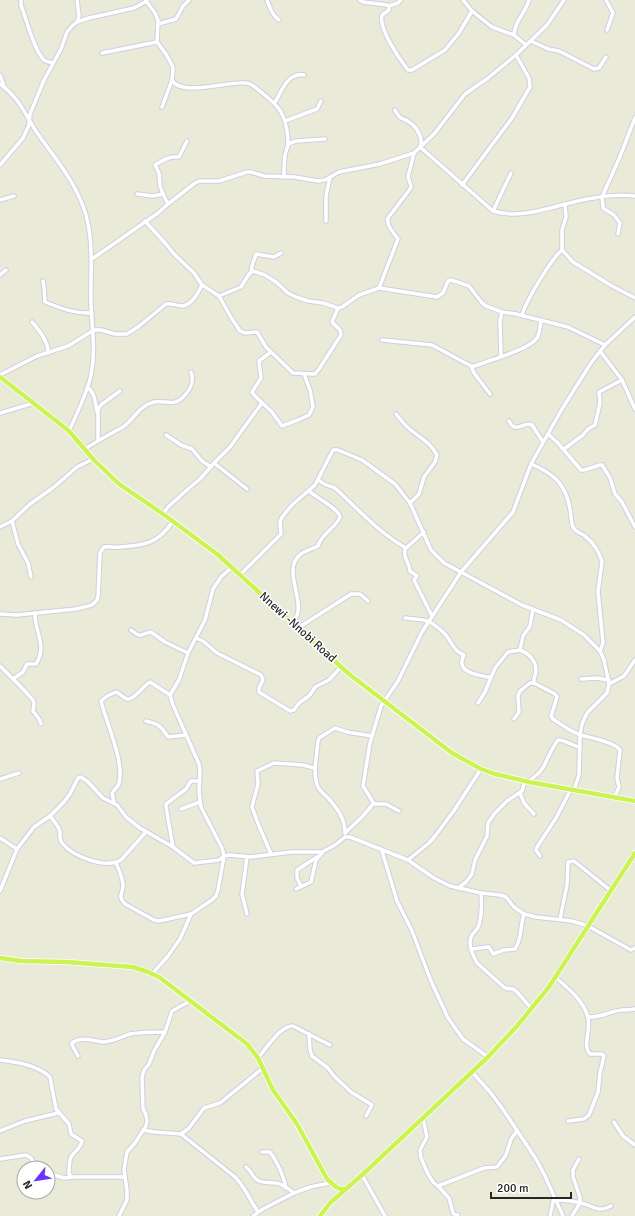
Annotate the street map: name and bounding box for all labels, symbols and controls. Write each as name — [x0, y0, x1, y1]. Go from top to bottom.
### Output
street label: Nnewi -Nnobi Road — [256, 589, 339, 666]
north arrow — [16, 1160, 56, 1200]
scale bar — [491, 1174, 571, 1200]
text: N — [20, 1178, 35, 1191]
text: 200 m — [497, 1181, 529, 1196]

